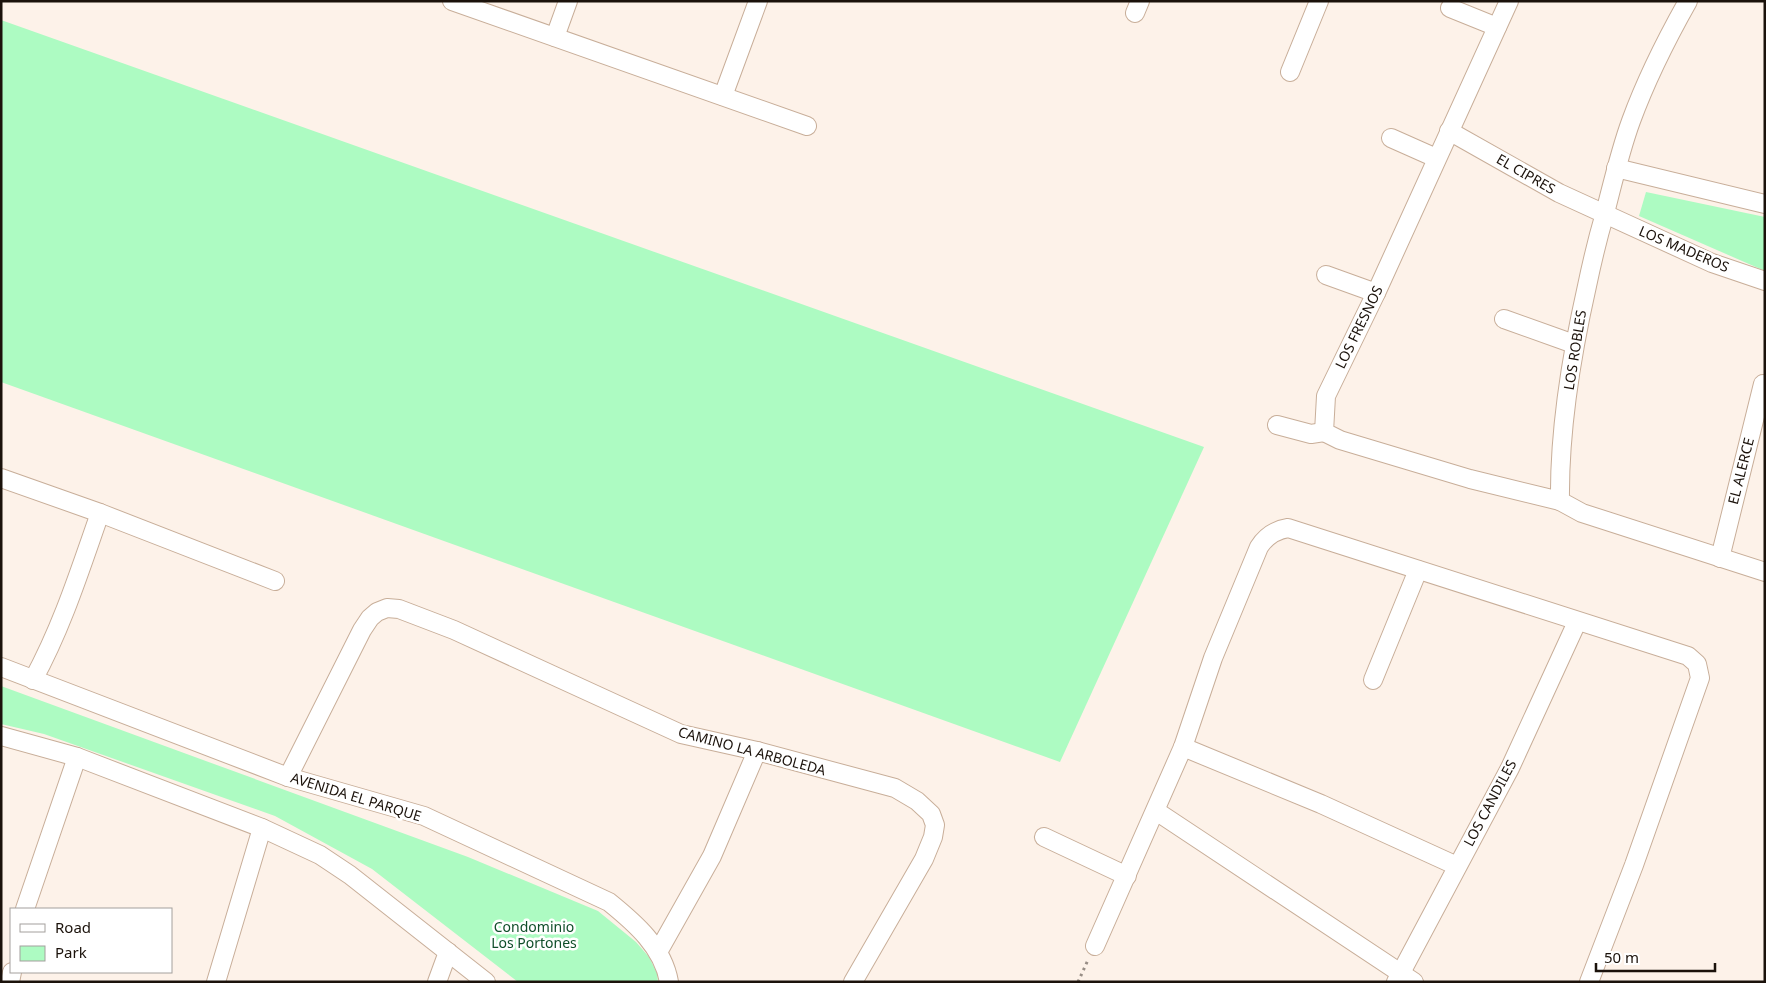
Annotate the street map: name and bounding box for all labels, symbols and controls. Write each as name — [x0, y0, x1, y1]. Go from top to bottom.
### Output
street label: EL CIPRES — [1493, 149, 1559, 198]
street label: LOS MADEROS — [1636, 221, 1733, 276]
street label: LOS FRESNOS — [1330, 282, 1387, 371]
street label: LOS ROBLES — [1559, 308, 1590, 391]
street label: EL ALERCE — [1723, 436, 1758, 506]
street label: CAMINO LA ARBOLEDA — [676, 722, 828, 779]
street label: LOS CANDILES — [1459, 756, 1521, 849]
street label: AVENIDA EL PARQUE — [289, 768, 424, 825]
legend — [10, 908, 172, 973]
text: Road — [55, 917, 91, 937]
park label: Condominio Los Portones — [491, 917, 577, 952]
scale bar — [1596, 940, 1715, 972]
text: Park — [55, 942, 87, 962]
text: 50 m — [1604, 947, 1639, 967]

